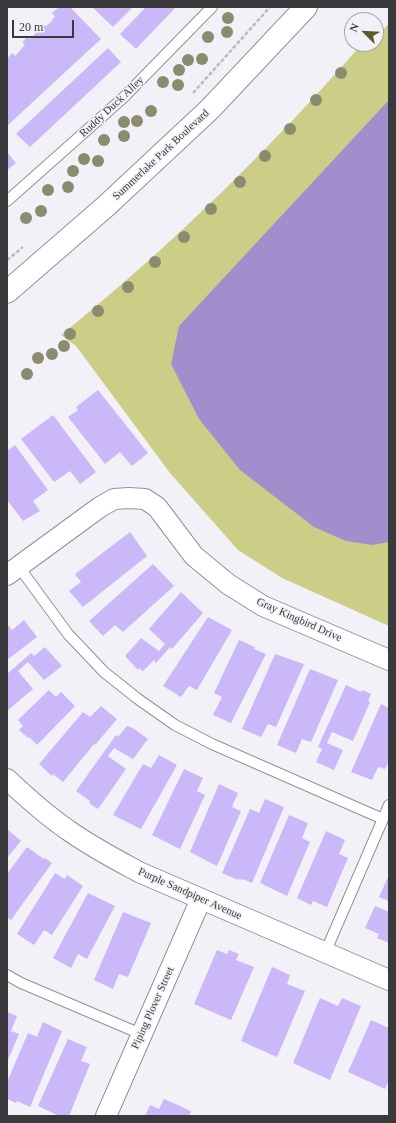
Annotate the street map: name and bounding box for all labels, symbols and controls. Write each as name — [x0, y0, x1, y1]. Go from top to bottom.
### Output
scale bar — [14, 12, 76, 38]
north arrow — [344, 12, 384, 52]
text: 20 m — [19, 20, 43, 34]
text: N — [347, 21, 361, 34]
street label: Ruddy Duck Alley — [77, 74, 147, 140]
street label: Summerlake Park Boulevard — [110, 107, 212, 203]
street label: Gray Kingbird Drive — [254, 595, 344, 645]
street label: Purple Sandpiper Avenue — [136, 865, 244, 923]
street label: Piping Plover Street — [129, 965, 177, 1051]

